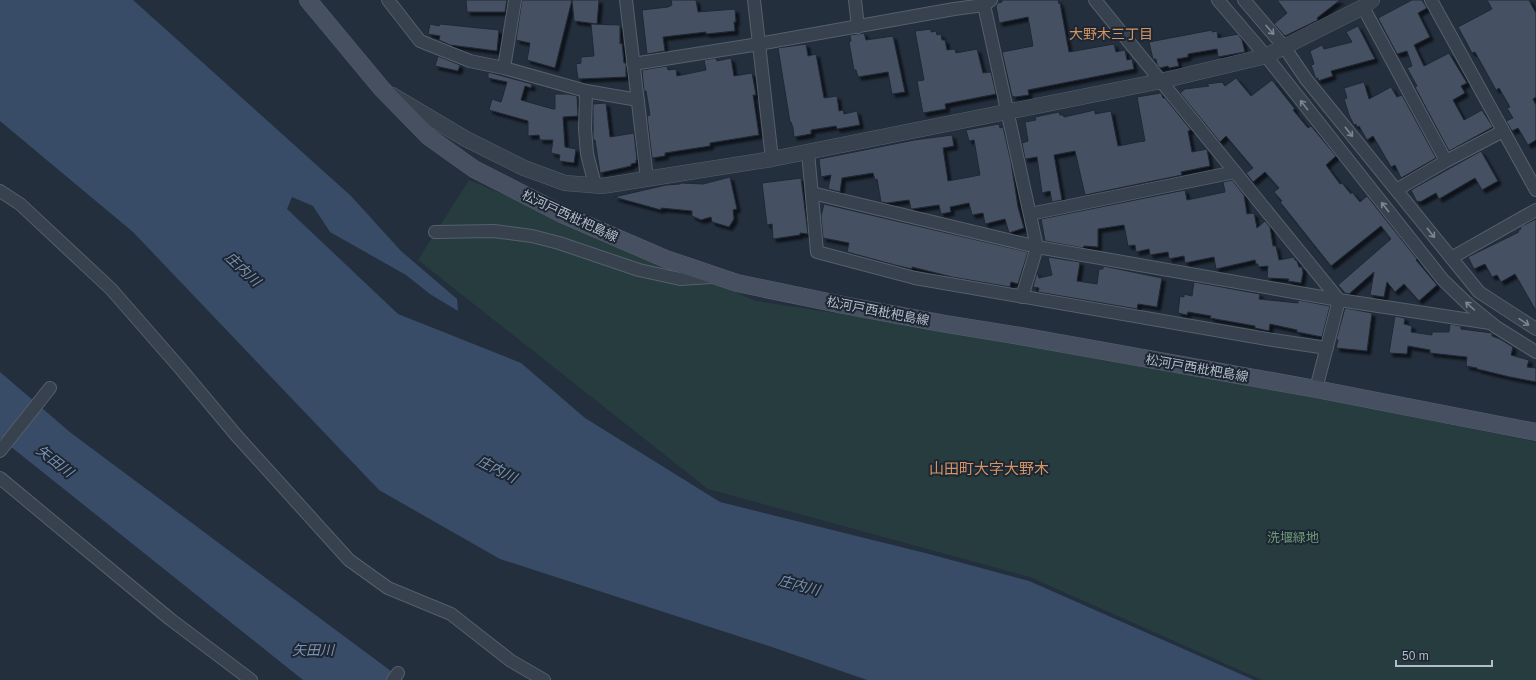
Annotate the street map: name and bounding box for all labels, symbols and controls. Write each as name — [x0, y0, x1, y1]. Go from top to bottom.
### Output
one-way arrow — [1265, 24, 1274, 35]
district label: 大野木三丁目 — [1069, 26, 1153, 42]
one-way arrow — [1300, 100, 1309, 111]
one-way arrow — [1345, 127, 1354, 137]
street label: 松河戸西枇杷島線 — [520, 187, 620, 245]
one-way arrow — [1381, 202, 1390, 213]
one-way arrow — [1427, 227, 1436, 238]
water label: 庄内川 — [222, 249, 265, 291]
street label: 松河戸西枇杷島線 — [826, 294, 930, 328]
one-way arrow — [1465, 301, 1475, 310]
one-way arrow — [1519, 317, 1530, 326]
street label: 松河戸西枇杷島線 — [1144, 352, 1250, 384]
water label: 矢田川 — [34, 442, 78, 481]
water label: 庄内川 — [475, 452, 521, 487]
district label: 山田町大字大野木 — [929, 460, 1049, 477]
park label: 洗堰緑地 — [1267, 530, 1319, 545]
water label: 庄内川 — [777, 572, 823, 599]
water label: 矢田川 — [292, 642, 336, 658]
scale bar — [1396, 642, 1492, 668]
text: 50 m — [1402, 649, 1429, 663]

